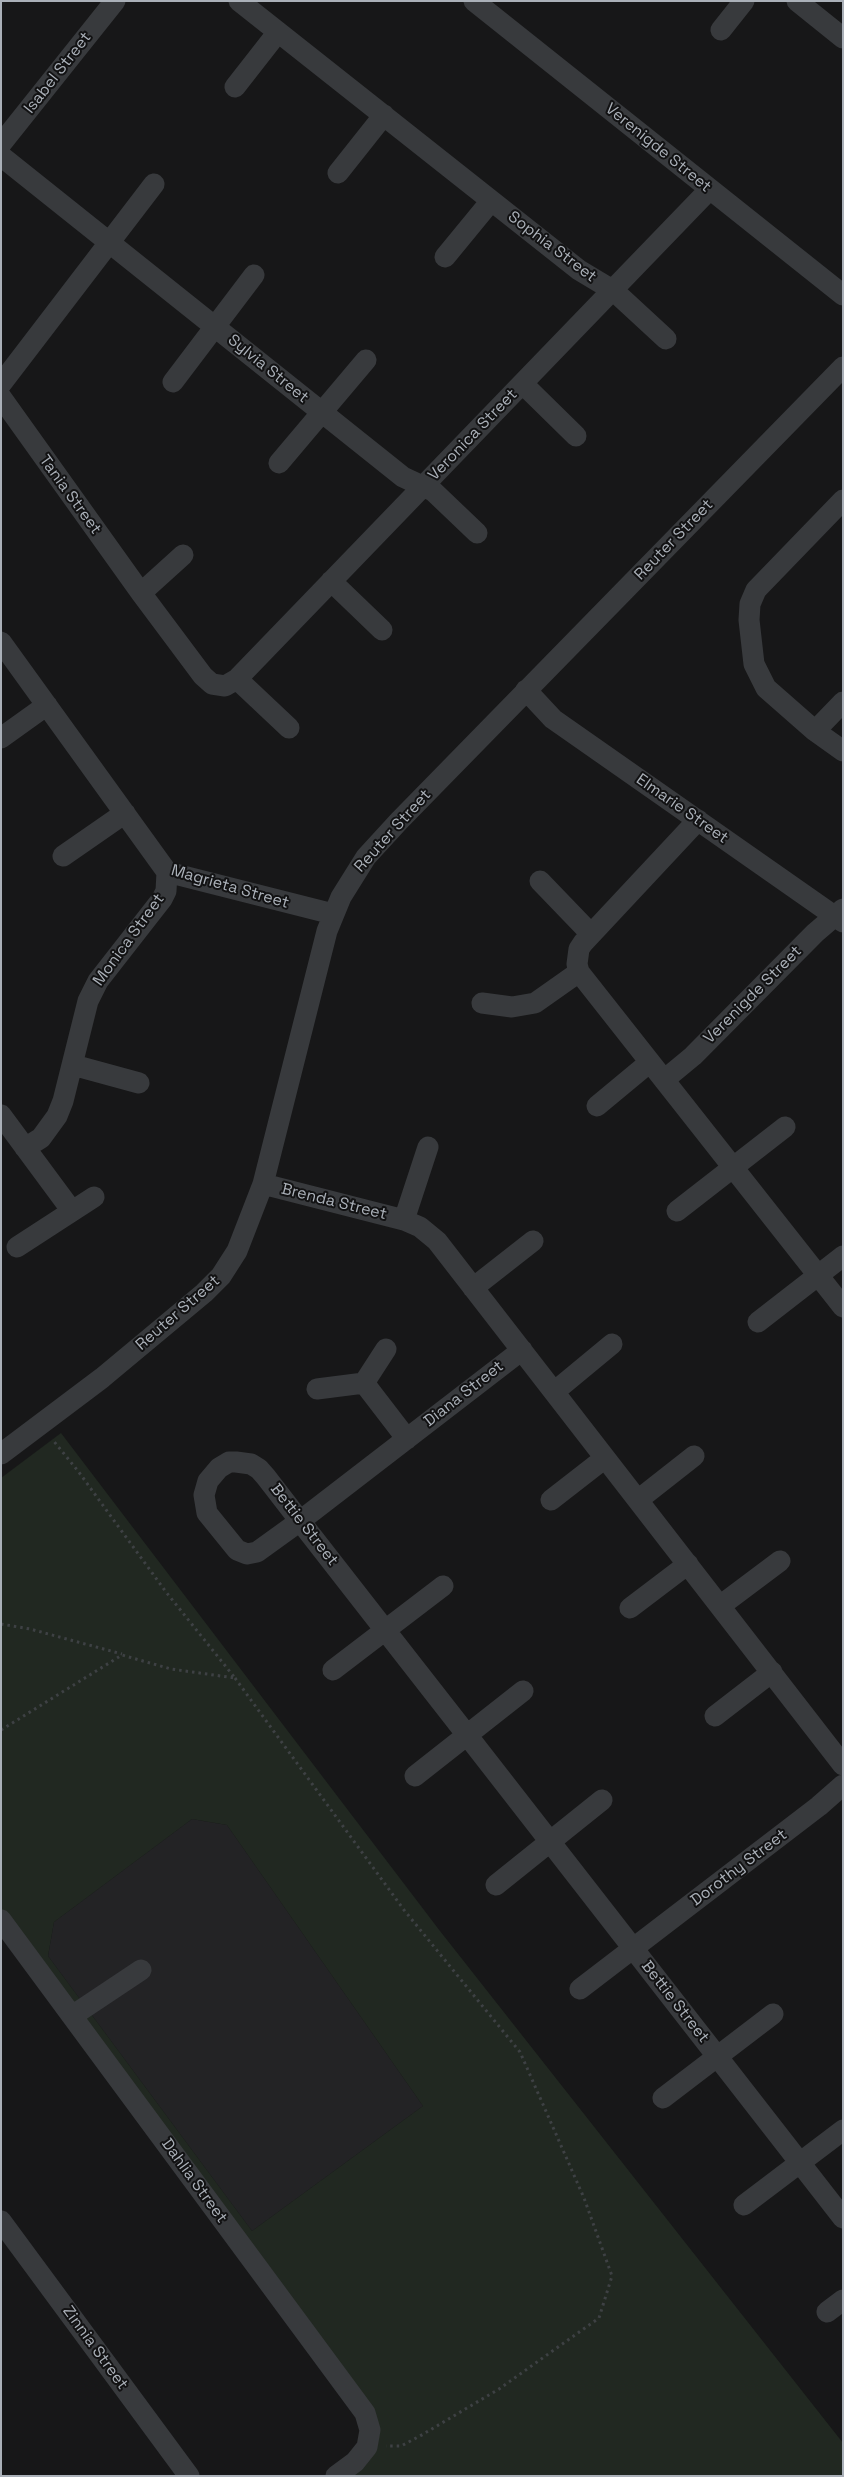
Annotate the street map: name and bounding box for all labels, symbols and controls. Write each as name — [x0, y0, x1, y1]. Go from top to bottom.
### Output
street label: Isabel Street — [20, 28, 96, 118]
street label: Verenigde Street — [601, 99, 715, 197]
street label: Sophia Street — [504, 207, 600, 287]
street label: Sylvia Street — [224, 331, 312, 407]
street label: Veronica Street — [424, 385, 522, 485]
street label: Tania Street — [35, 452, 105, 538]
street label: Reuter Street — [631, 496, 717, 584]
street label: Elmarie Street — [632, 770, 732, 848]
street label: Reuter Street — [351, 786, 435, 876]
street label: Magrieta Street — [169, 861, 291, 913]
street label: Monica Street — [89, 890, 169, 990]
street label: Verenigde Street — [700, 942, 806, 1048]
street label: Brenda Street — [279, 1180, 389, 1224]
street label: Reuter Street — [132, 1271, 224, 1355]
street label: Diana Street — [420, 1357, 508, 1431]
street label: Bettie Street — [266, 1480, 342, 1570]
street label: Dorothy Street — [687, 1826, 791, 1910]
street label: Bettie Street — [637, 1957, 713, 2047]
street label: Dahlia Street — [157, 2135, 231, 2227]
street label: Zinnia Street — [58, 2302, 132, 2394]

